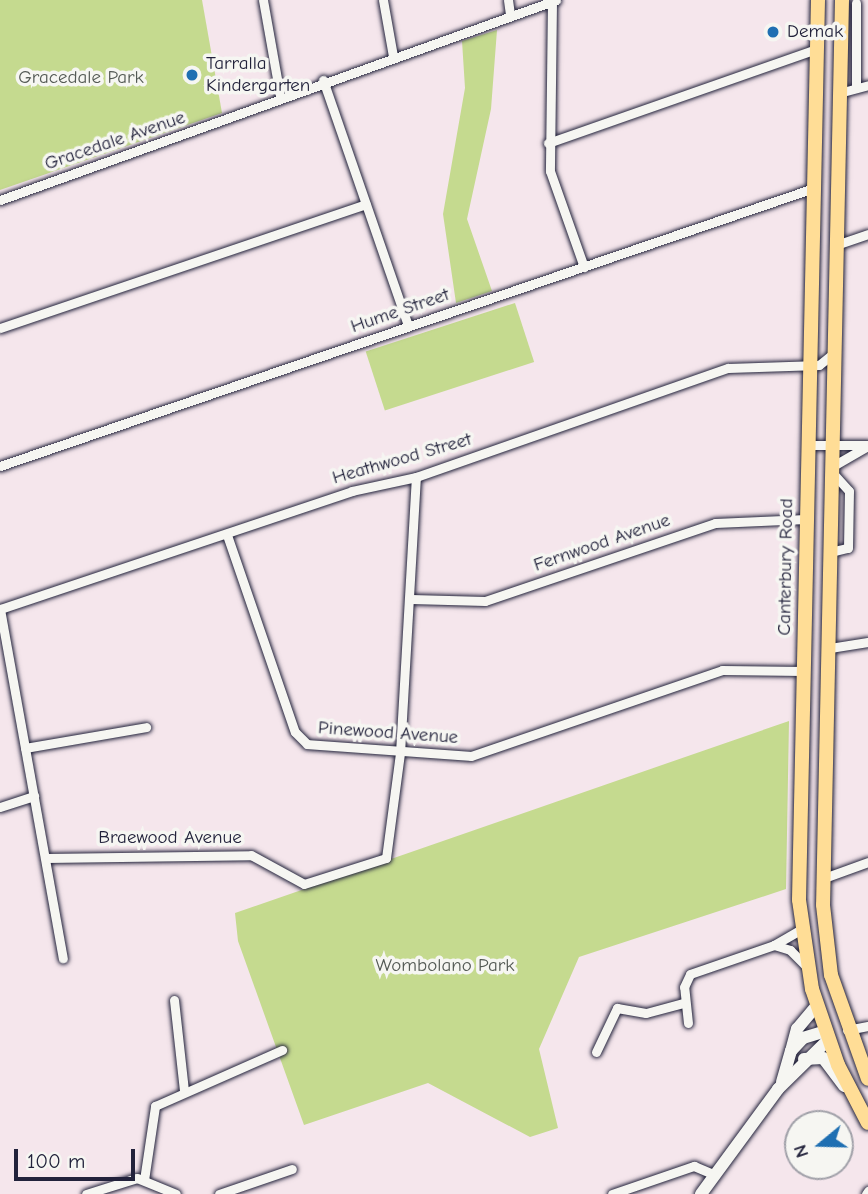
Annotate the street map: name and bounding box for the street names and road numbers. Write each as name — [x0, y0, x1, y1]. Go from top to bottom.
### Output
street label: Gracedale Avenue — [42, 106, 188, 176]
street label: Hume Street — [348, 284, 452, 338]
street label: Heathwood Street — [330, 428, 474, 490]
street label: Canterbury Road — [773, 498, 799, 636]
street label: Fernwood Avenue — [531, 509, 673, 577]
street label: Pinewood Avenue — [317, 717, 459, 749]
street label: Braewood Avenue — [98, 827, 242, 849]

